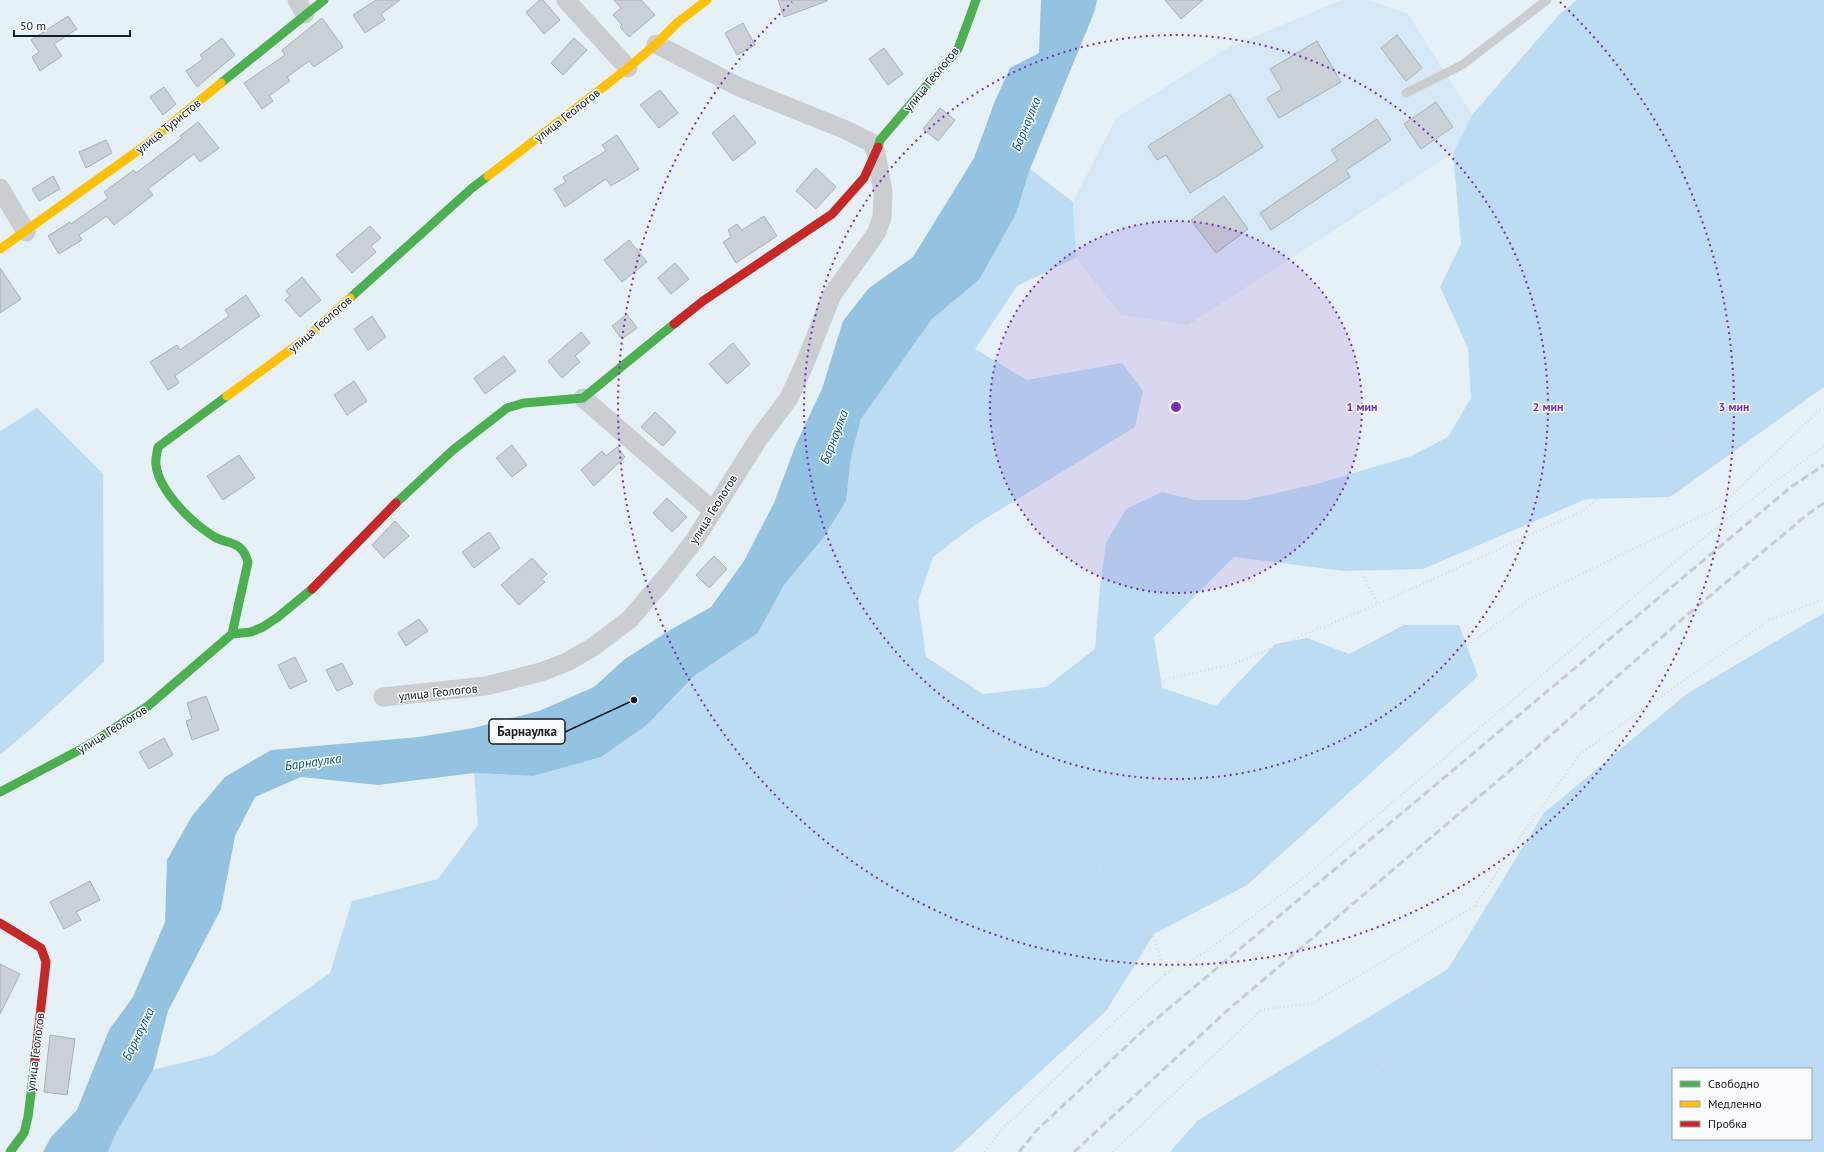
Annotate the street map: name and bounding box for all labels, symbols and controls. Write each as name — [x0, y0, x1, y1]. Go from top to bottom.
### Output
scale bar — [14, 12, 130, 38]
text: 50 m — [20, 18, 46, 33]
street label: улица Геологов — [900, 44, 962, 114]
street label: улица Геологов — [531, 85, 603, 145]
water label: Барнаулка — [1008, 94, 1045, 153]
street label: улица Туристов — [132, 95, 204, 157]
street label: улица Геологов — [285, 292, 355, 356]
text: 1 мин — [1347, 399, 1377, 414]
text: 2 мин — [1533, 399, 1563, 414]
text: 3 мин — [1719, 399, 1749, 414]
centre of rings — [1169, 400, 1183, 414]
water label: Барнаулка — [816, 407, 852, 466]
street label: улица Геологов — [686, 471, 740, 547]
street label: улица Геологов — [398, 680, 478, 704]
street label: улица Геологов — [74, 702, 150, 756]
callout: Барнаулка — [489, 719, 565, 744]
text: Барнаулка — [497, 723, 557, 740]
water label: Барнаулка — [284, 750, 343, 774]
water label: Барнаулка — [118, 1004, 158, 1063]
street label: улица Геологов — [23, 1012, 47, 1092]
legend — [1672, 1068, 1812, 1140]
text: Свободно — [1708, 1076, 1759, 1091]
text: Медленно — [1708, 1096, 1762, 1111]
text: Пробка — [1708, 1116, 1747, 1131]

